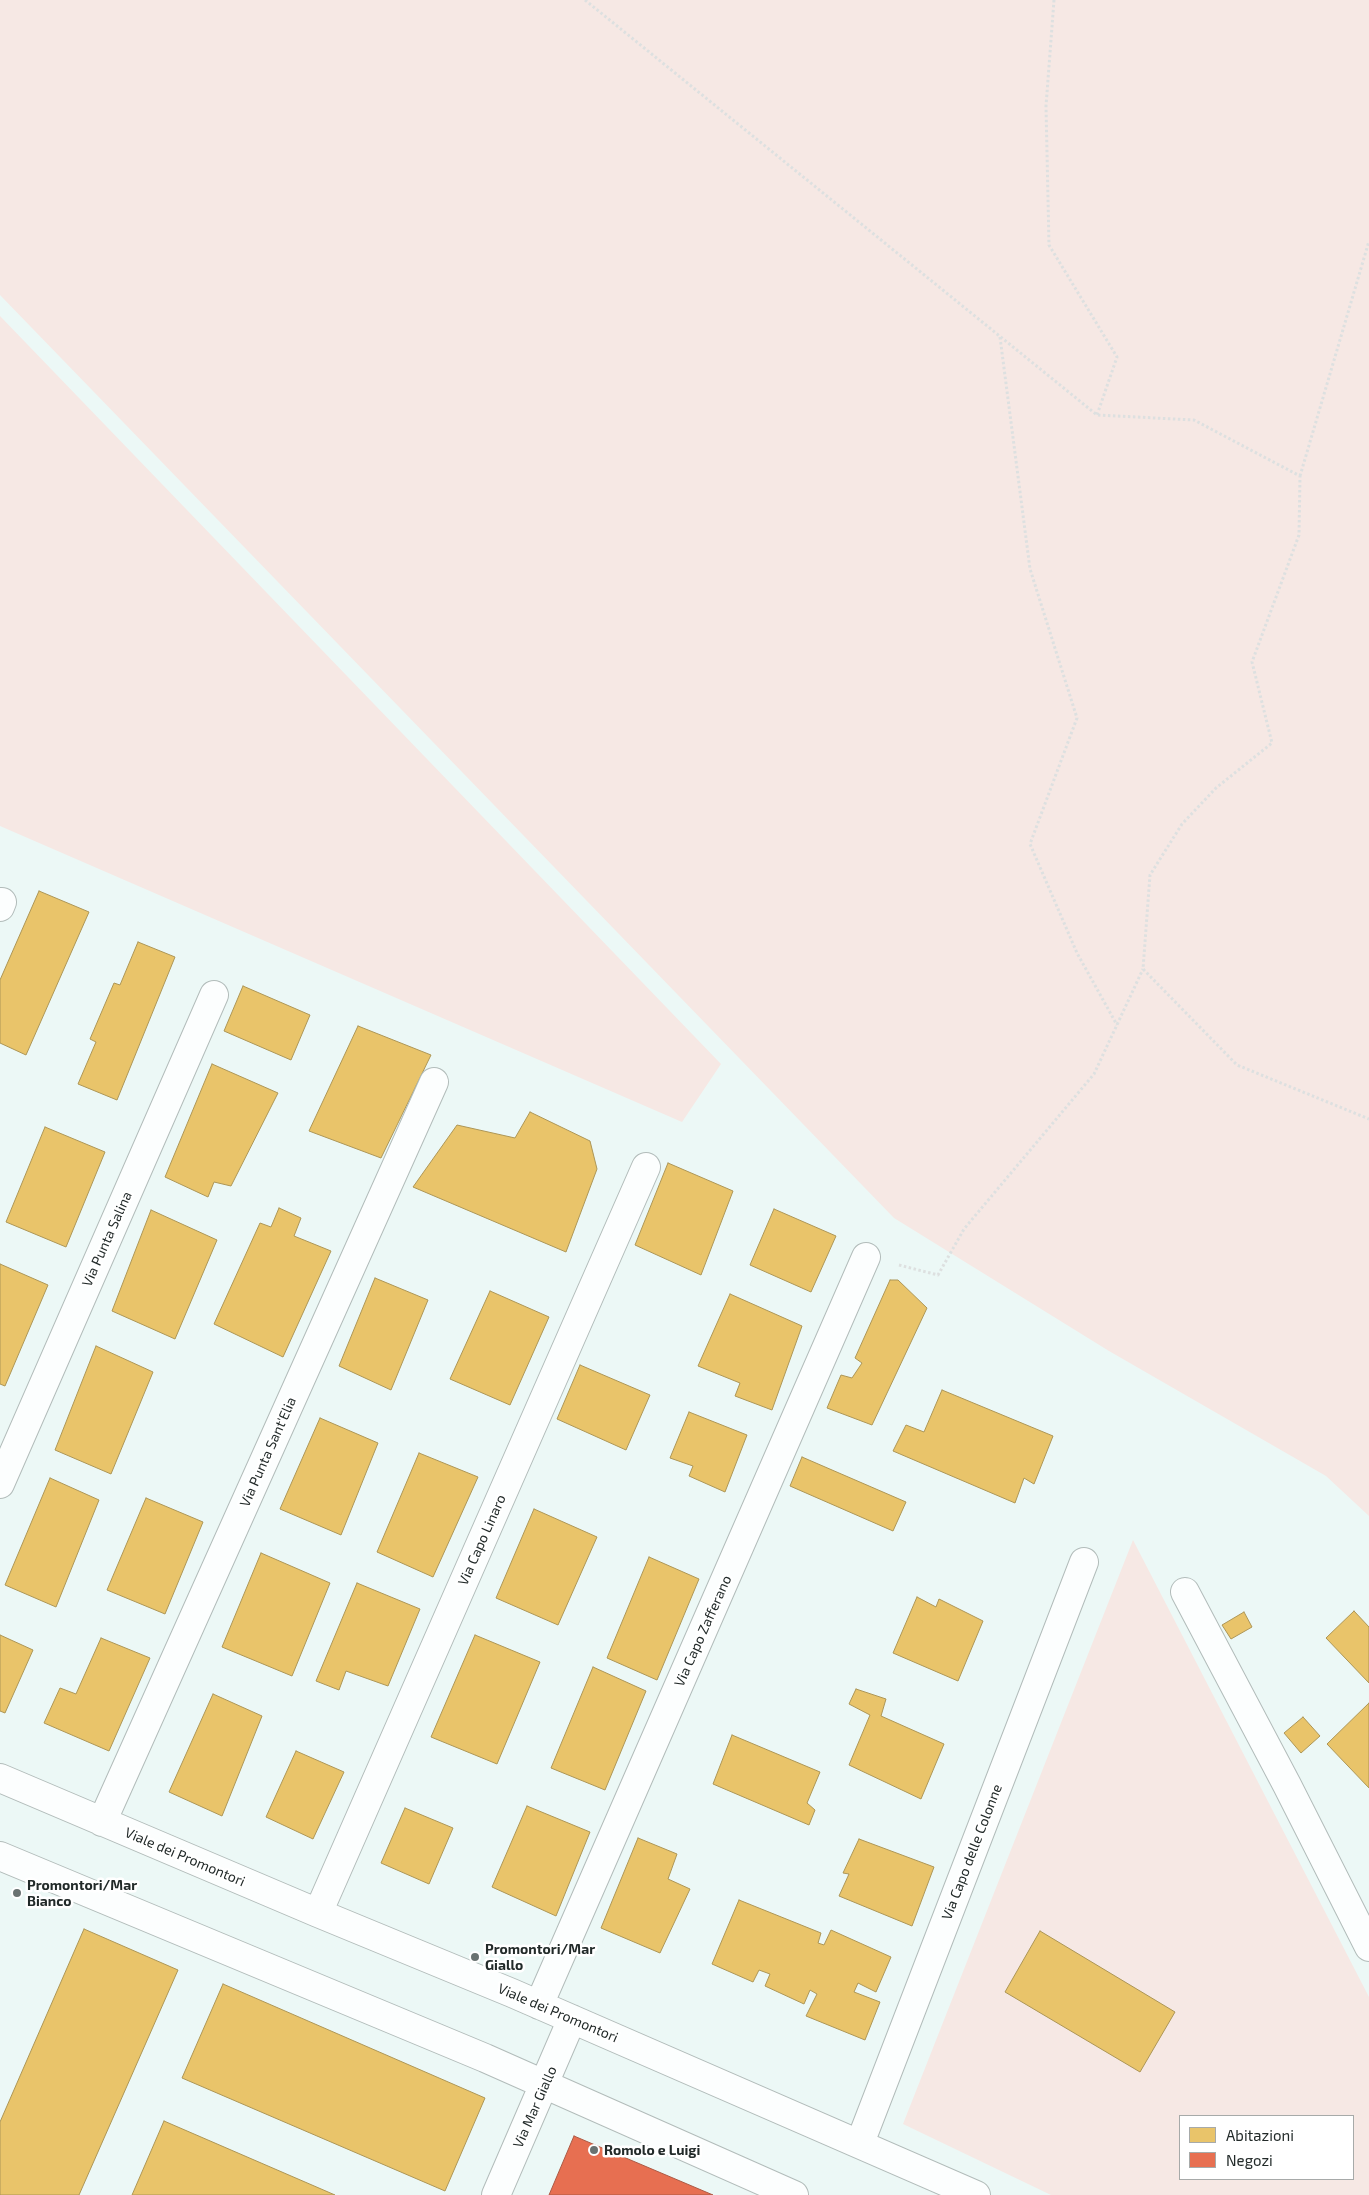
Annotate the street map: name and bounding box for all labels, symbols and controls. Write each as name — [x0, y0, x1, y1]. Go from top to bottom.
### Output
street label: Via Punta Salina — [79, 1189, 135, 1289]
street label: Via Punta Sant'Elia — [236, 1394, 300, 1510]
street label: Via Capo Linaro — [454, 1492, 510, 1588]
street label: Via Capo Zafferano — [671, 1573, 735, 1689]
street label: Via Capo delle Colonne — [938, 1782, 1006, 1922]
street label: Viale dei Promontori — [122, 1824, 248, 1890]
place label: Promontori/Mar Bianco — [27, 1877, 137, 1910]
marker: Promontori/Mar Bianco — [11, 1887, 23, 1899]
place label: Promontori/Mar Giallo — [485, 1941, 595, 1974]
marker: Promontori/Mar Giallo — [469, 1951, 481, 1963]
street label: Viale dei Promontori — [495, 1980, 621, 2046]
street label: Via Mar Giallo — [509, 2064, 561, 2150]
legend — [1179, 2115, 1354, 2180]
text: Abitazioni — [1226, 2126, 1294, 2144]
place label: Romolo e Luigi — [604, 2142, 700, 2158]
marker: Romolo e Luigi — [588, 2144, 600, 2156]
text: Negozi — [1226, 2151, 1273, 2169]

